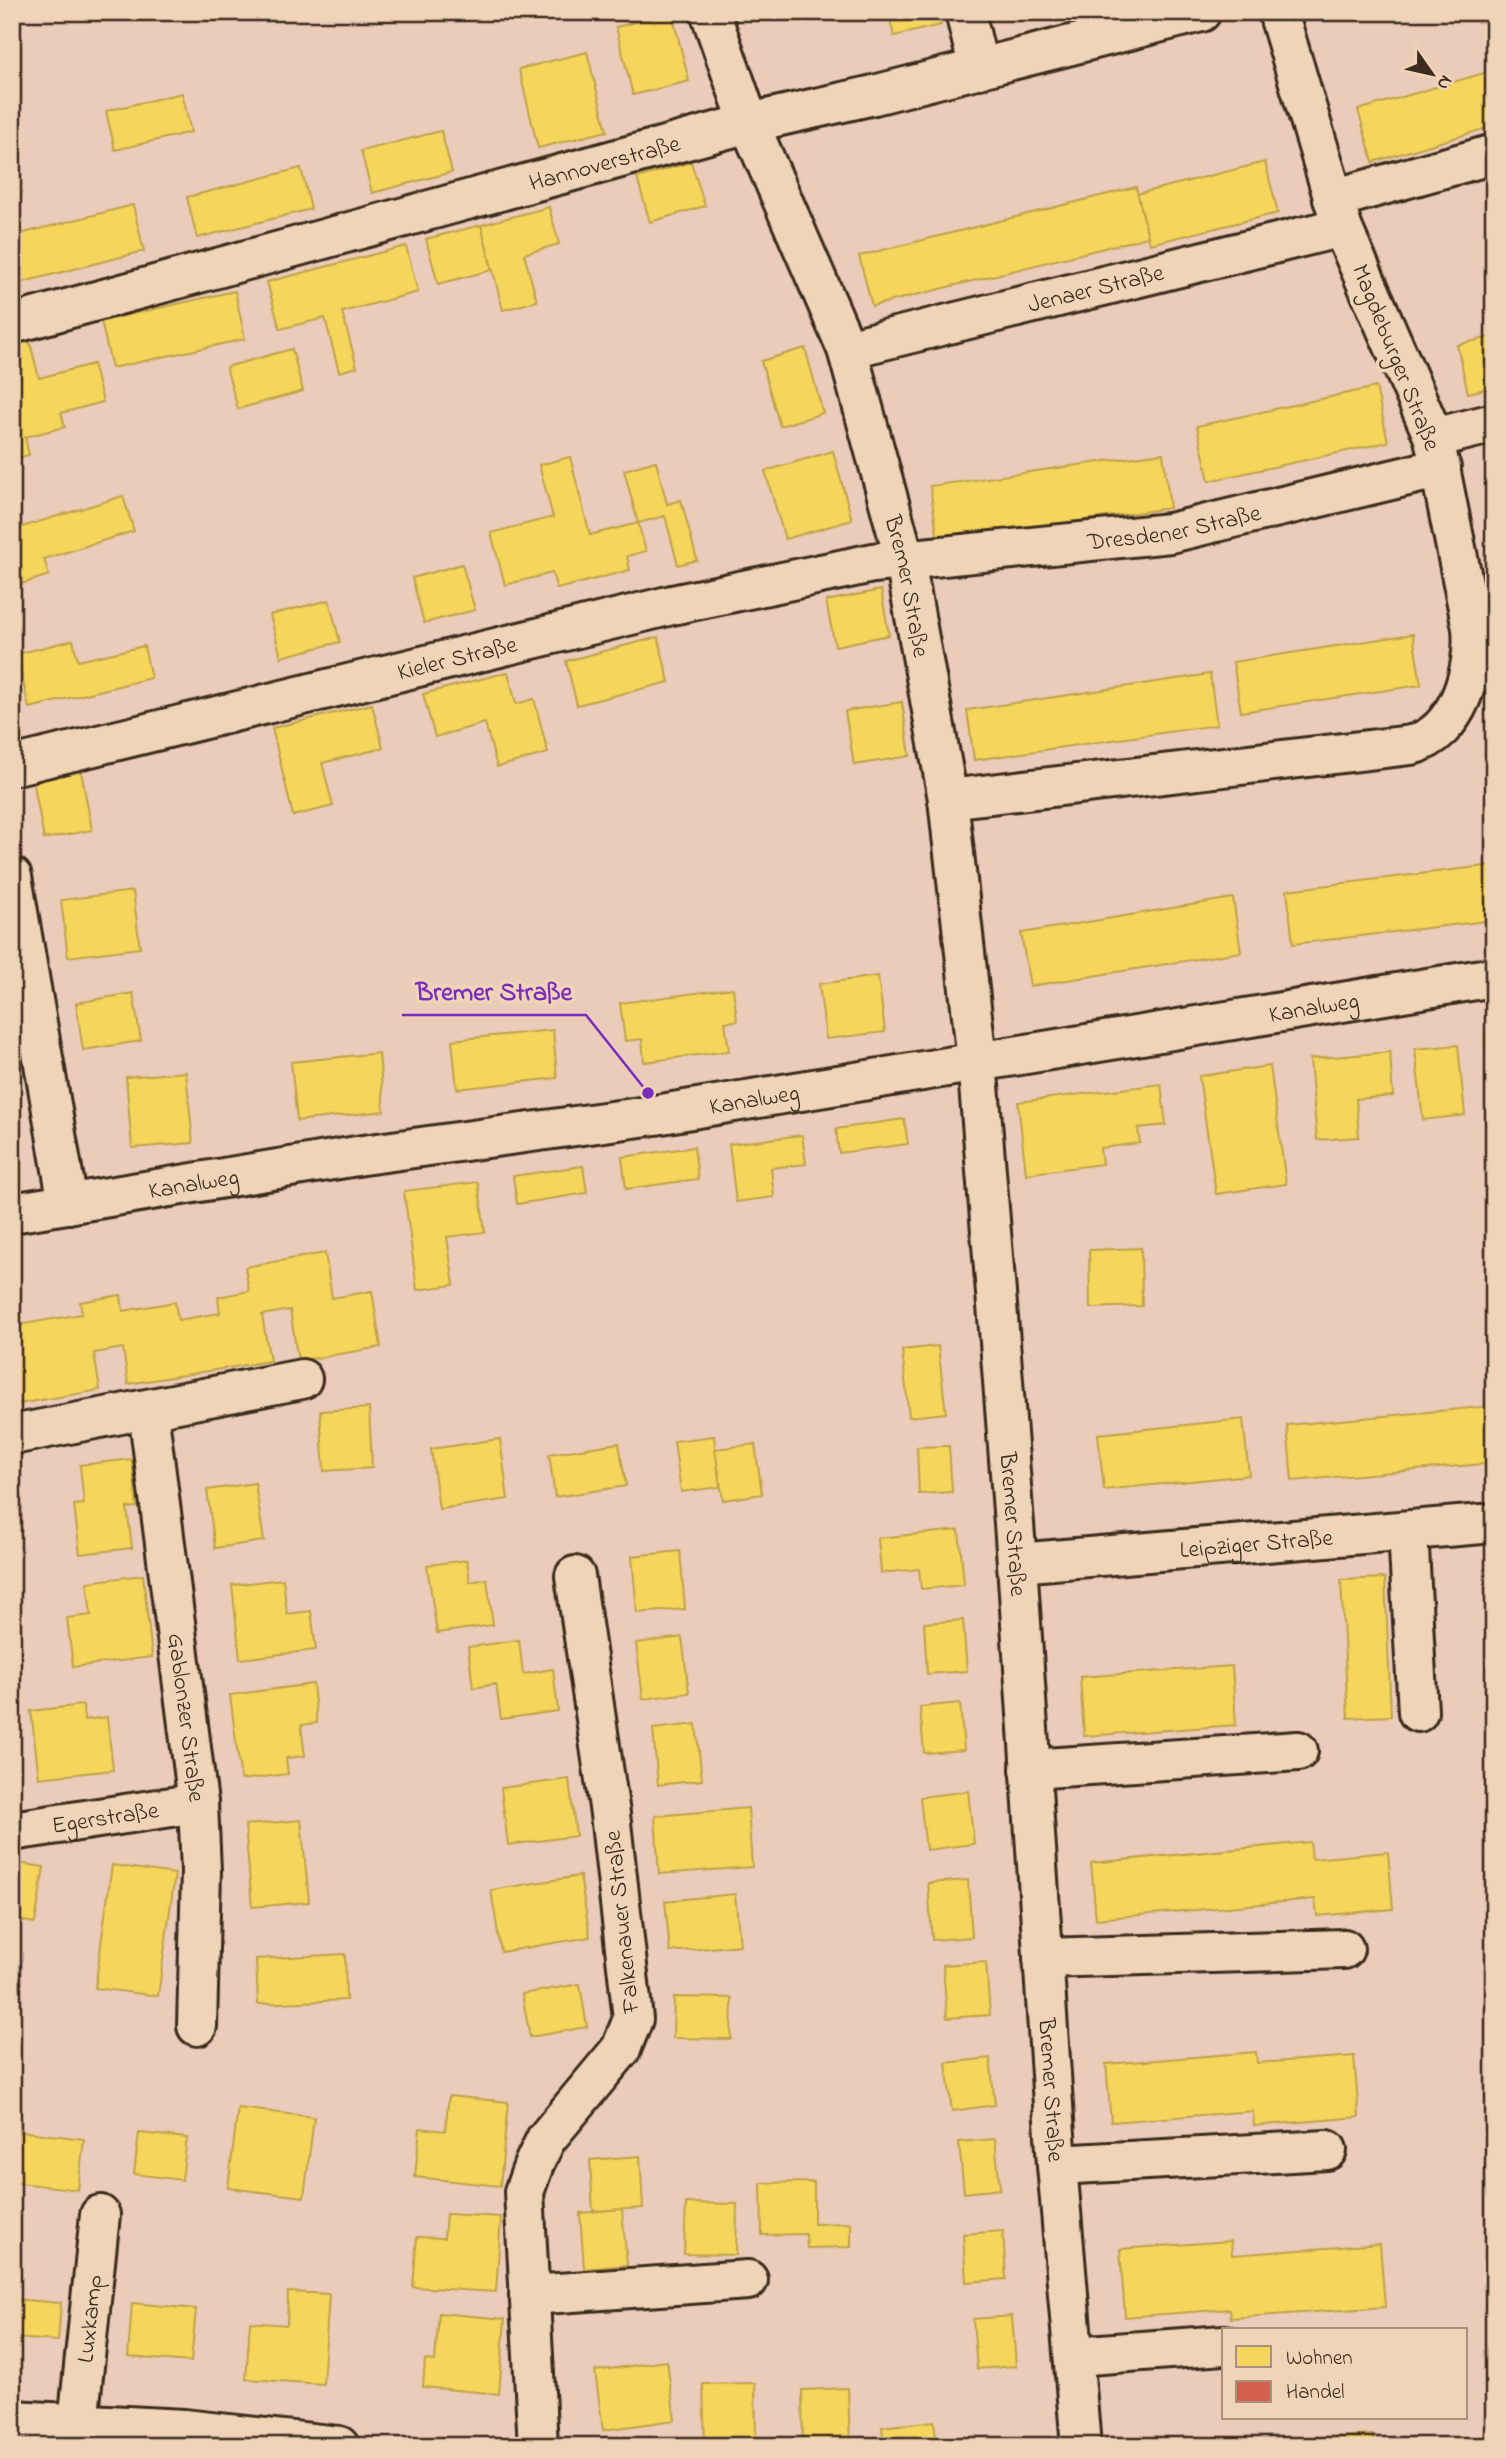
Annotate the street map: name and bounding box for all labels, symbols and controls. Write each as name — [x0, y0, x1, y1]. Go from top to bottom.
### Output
north arrow — [1398, 38, 1468, 108]
text: N — [1429, 69, 1459, 95]
street label: Hannoverstraße — [525, 127, 685, 202]
street label: Jenaer Straße — [1025, 257, 1168, 324]
street label: Magdeburger Straße — [1341, 259, 1448, 457]
street label: Dresdener Straße — [1085, 497, 1265, 561]
street label: Bremer Straße — [873, 511, 937, 661]
street label: Kieler Straße — [394, 628, 521, 691]
callout: Bremer Straße — [402, 968, 586, 1015]
text: Bremer Straße — [415, 975, 574, 1013]
street label: Kanalweg — [1266, 984, 1362, 1034]
street label: Kanalweg — [707, 1077, 802, 1126]
street label: Kanalweg — [146, 1161, 242, 1210]
street label: Bremer Straße — [988, 1450, 1034, 1598]
street label: Leipziger Straße — [1178, 1522, 1335, 1569]
street label: Gablonzer Straße — [157, 1631, 213, 1805]
street label: Egerstraße — [50, 1794, 161, 1845]
street label: Falkenauer Straße — [596, 1828, 651, 2016]
street label: Bremer Straße — [1027, 2016, 1072, 2164]
street label: Luxkamp — [69, 2273, 114, 2365]
legend — [1222, 2328, 1468, 2420]
text: Wohnen — [1286, 2344, 1353, 2374]
text: Handel — [1286, 2378, 1345, 2408]

